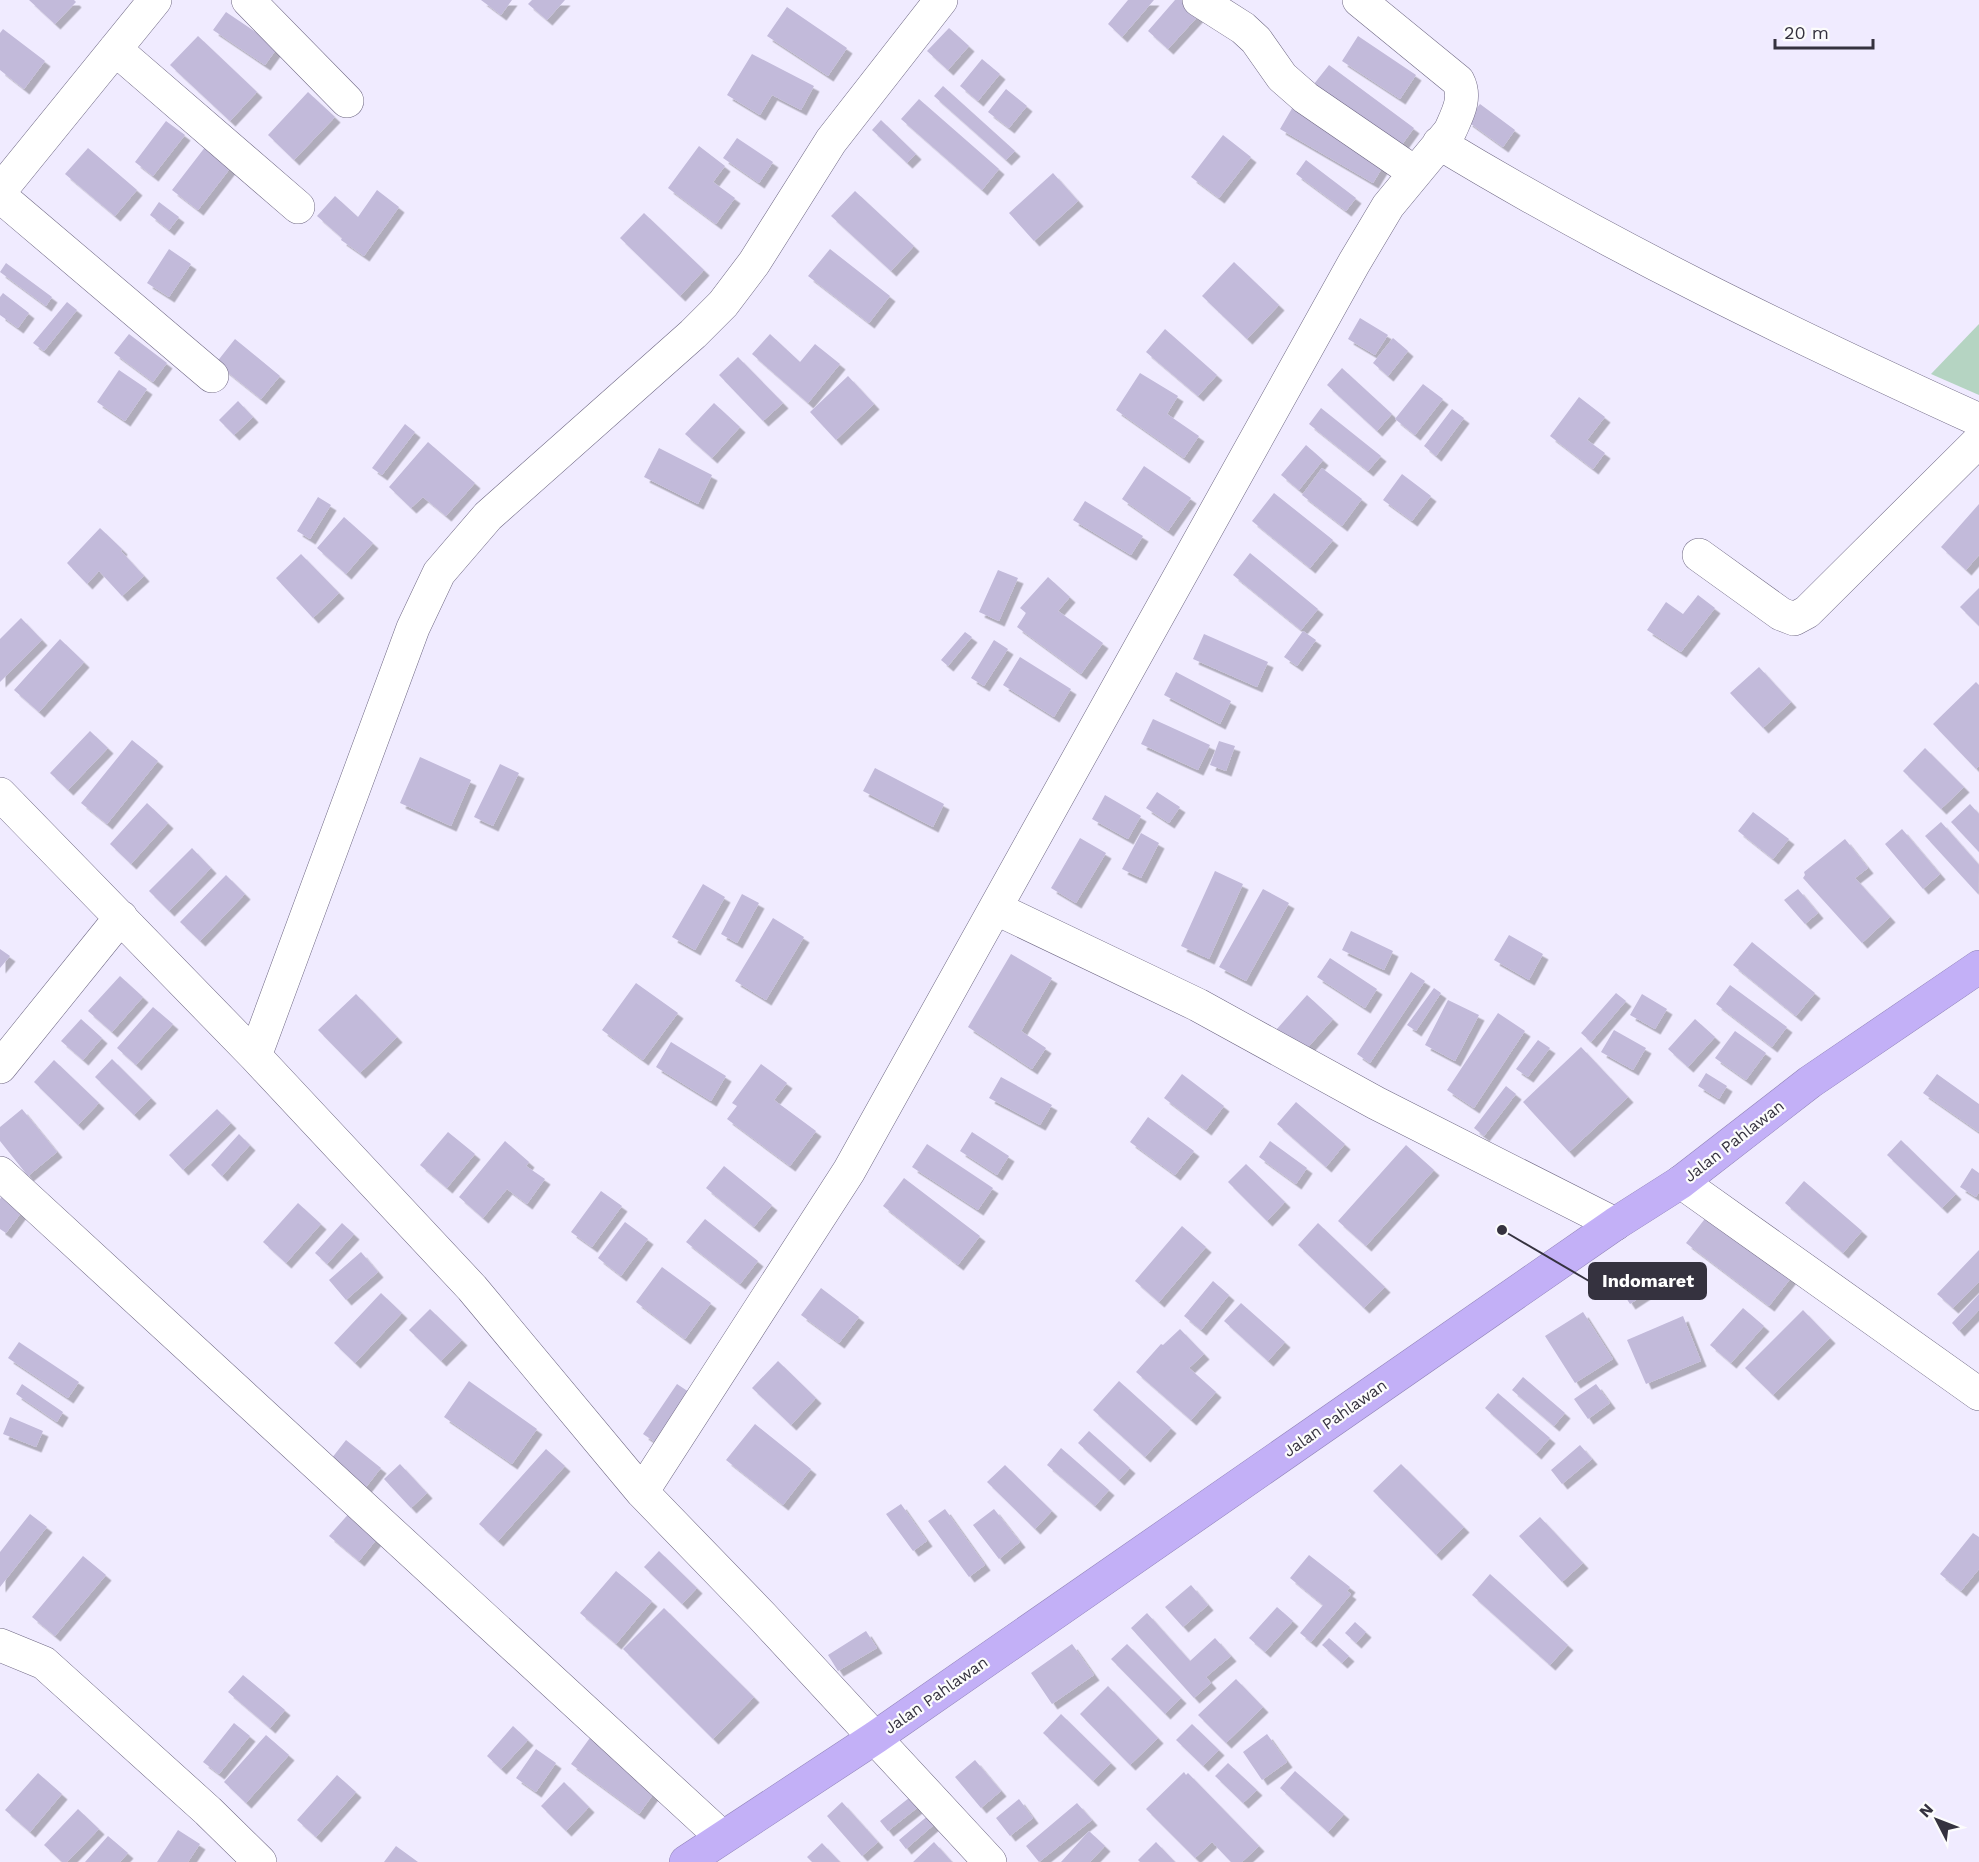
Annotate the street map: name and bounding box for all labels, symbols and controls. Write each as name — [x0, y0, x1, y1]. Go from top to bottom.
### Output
scale bar — [1775, 12, 1872, 50]
text: 20 m — [1784, 22, 1829, 43]
street label: Jalan Pahlawan — [1680, 1096, 1788, 1186]
callout: Indomaret — [1589, 1263, 1706, 1299]
text: Indomaret — [1602, 1270, 1694, 1291]
street label: Jalan Pahlawan — [1280, 1375, 1390, 1461]
street label: Jalan Pahlawan — [881, 1652, 991, 1738]
north arrow — [1907, 1790, 1967, 1850]
text: N — [1915, 1800, 1937, 1821]

